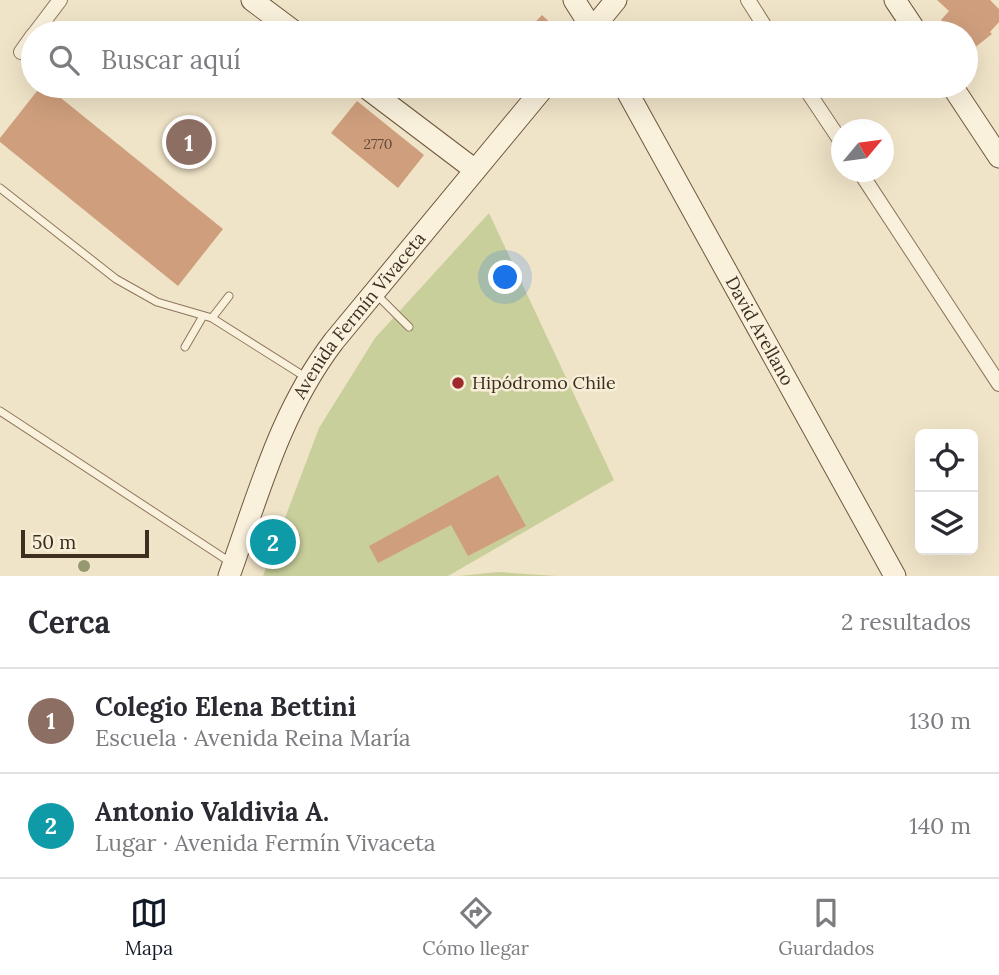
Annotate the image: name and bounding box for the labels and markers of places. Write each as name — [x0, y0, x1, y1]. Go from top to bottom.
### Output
pin: 1 — [166, 116, 212, 168]
place label: Hipódromo Chile — [472, 371, 616, 394]
marker: Hipódromo Chile — [450, 375, 466, 391]
pin: 2 — [250, 516, 296, 568]

